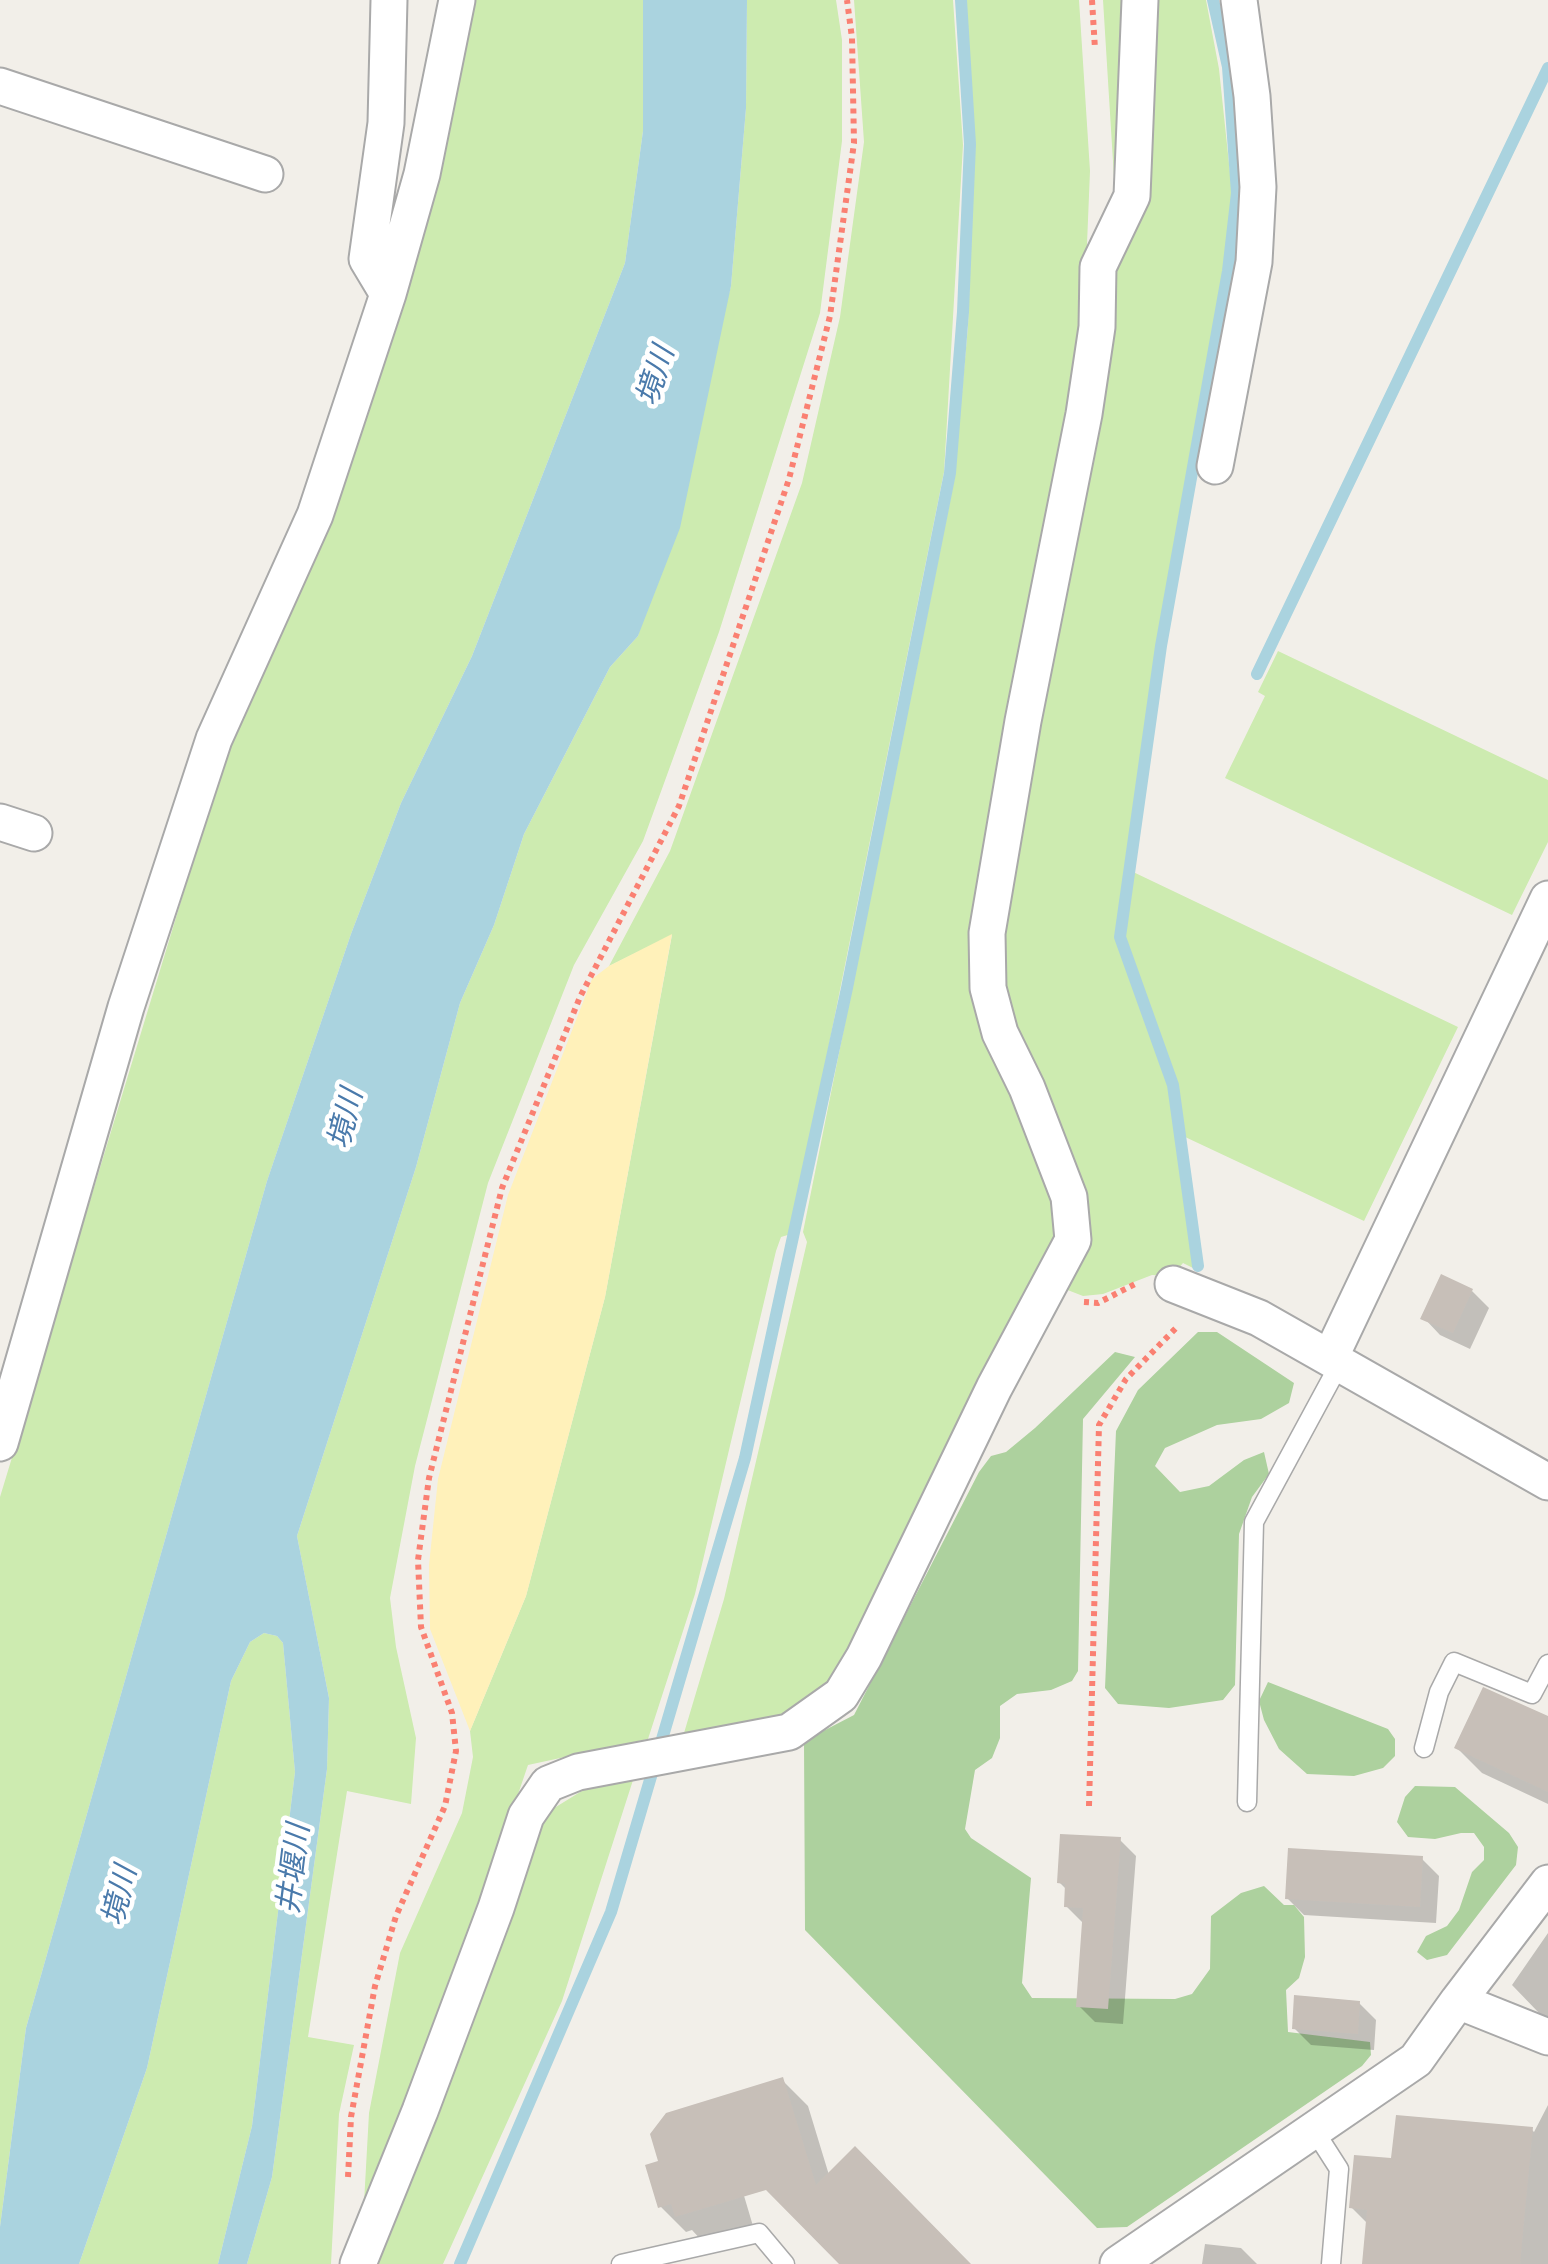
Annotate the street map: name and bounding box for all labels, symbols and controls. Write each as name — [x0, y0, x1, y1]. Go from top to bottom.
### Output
water label: 境川 — [630, 342, 682, 410]
water label: 境川 — [321, 1086, 371, 1152]
water label: 井堰川 — [271, 1822, 317, 1916]
water label: 境川 — [95, 1863, 145, 1929]

